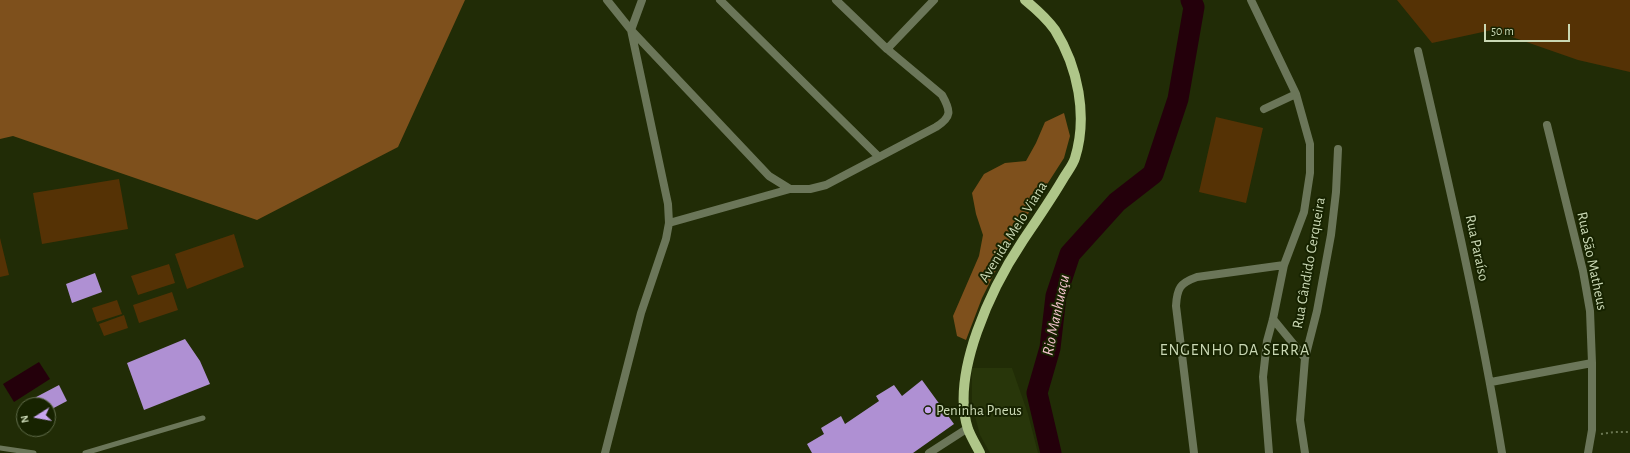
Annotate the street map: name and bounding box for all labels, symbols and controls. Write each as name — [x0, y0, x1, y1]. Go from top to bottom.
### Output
scale bar — [1486, 16, 1572, 42]
text: 50 m — [1491, 25, 1514, 37]
street label: Avenida Melo Viana — [975, 178, 1051, 286]
street label: Rua Cândido Cerqueira — [1289, 196, 1329, 330]
street label: Rua São Matheus — [1573, 210, 1611, 312]
street label: Rua Paraíso — [1461, 213, 1493, 283]
water label: Rio Manhuaçu — [1038, 273, 1074, 357]
district label: ENGENHO DA SERRA — [1160, 340, 1310, 360]
north arrow — [16, 397, 56, 437]
place label: Peninha Pneus — [936, 401, 1022, 419]
marker: Peninha Pneus — [923, 405, 933, 415]
text: N — [19, 414, 31, 424]

